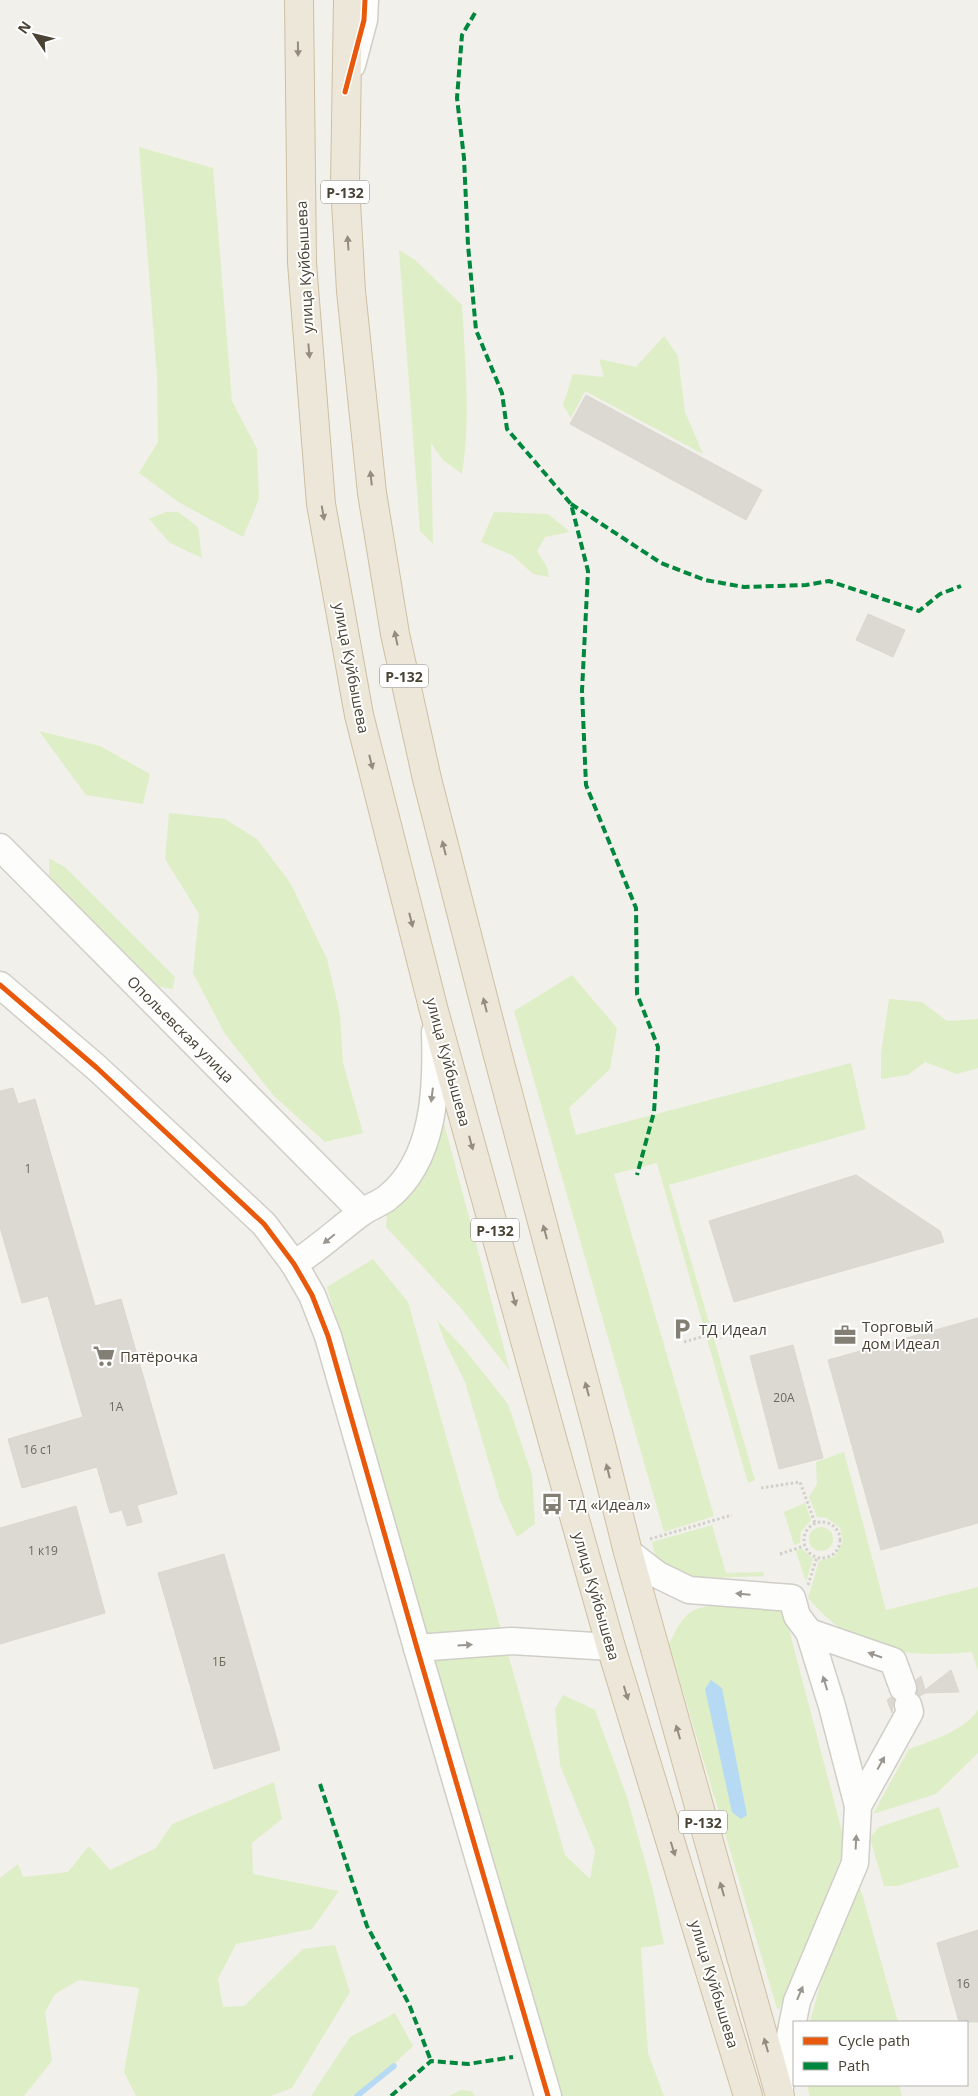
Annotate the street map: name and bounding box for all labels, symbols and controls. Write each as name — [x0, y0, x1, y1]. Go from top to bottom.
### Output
north arrow — [10, 10, 60, 60]
text: N — [13, 17, 35, 37]
one-way arrow — [294, 41, 302, 57]
road number: Р-132 — [321, 180, 369, 203]
street label: улица Куйбышева — [291, 200, 317, 334]
one-way arrow — [344, 234, 352, 250]
one-way arrow — [305, 343, 313, 359]
one-way arrow — [366, 470, 374, 486]
one-way arrow — [319, 505, 327, 521]
street label: улица Куйбышева — [330, 601, 374, 735]
one-way arrow — [391, 630, 399, 646]
road number: Р-132 — [380, 664, 428, 688]
one-way arrow — [367, 755, 375, 770]
one-way arrow — [440, 840, 448, 855]
one-way arrow — [407, 912, 415, 927]
street label: Опольевская улица — [123, 971, 239, 1087]
street label: улица Куйбышева — [422, 995, 476, 1129]
one-way arrow — [480, 998, 488, 1013]
one-way arrow — [428, 1087, 436, 1103]
one-way arrow — [467, 1135, 475, 1150]
house number: 1 — [25, 1160, 31, 1177]
road number: Р-132 — [471, 1218, 519, 1242]
one-way arrow — [540, 1224, 548, 1239]
one-way arrow — [323, 1233, 336, 1244]
one-way arrow — [510, 1292, 518, 1307]
parking icon: ТД Идеал — [669, 1316, 695, 1342]
place label: Торговый дом Идеал — [862, 1316, 940, 1353]
place label: ТД Идеал — [699, 1319, 767, 1339]
office icon: Торговый дом Идеал — [832, 1322, 858, 1348]
supermarket icon: Пятёрочка — [91, 1343, 117, 1369]
place label: Пятёрочка — [120, 1346, 198, 1366]
one-way arrow — [582, 1381, 590, 1396]
house number: 20А — [773, 1389, 795, 1406]
house number: 1А — [109, 1398, 124, 1415]
house number: 16 с1 — [23, 1441, 53, 1458]
one-way arrow — [604, 1463, 612, 1478]
bus stop icon: ТД «Идеал» — [539, 1491, 565, 1517]
place label: ТД «Идеал» — [568, 1494, 651, 1514]
street label: улица Куйбышева — [569, 1529, 625, 1663]
house number: 1 к19 — [28, 1542, 58, 1559]
one-way arrow — [735, 1590, 751, 1598]
one-way arrow — [458, 1641, 474, 1649]
one-way arrow — [867, 1651, 882, 1658]
house number: 1Б — [212, 1653, 226, 1670]
one-way arrow — [821, 1676, 829, 1691]
one-way arrow — [622, 1686, 630, 1701]
one-way arrow — [674, 1725, 682, 1740]
one-way arrow — [877, 1756, 885, 1771]
road number: Р-132 — [679, 1810, 727, 1834]
one-way arrow — [852, 1833, 860, 1849]
one-way arrow — [670, 1841, 678, 1856]
one-way arrow — [718, 1881, 726, 1896]
street label: улица Куйбышева — [686, 1918, 744, 2050]
house number: 16 — [956, 1975, 970, 1992]
one-way arrow — [797, 1986, 805, 2000]
legend — [793, 2021, 968, 2086]
text: Cycle path — [838, 2030, 910, 2050]
one-way arrow — [762, 2038, 770, 2053]
text: Path — [838, 2055, 870, 2075]

